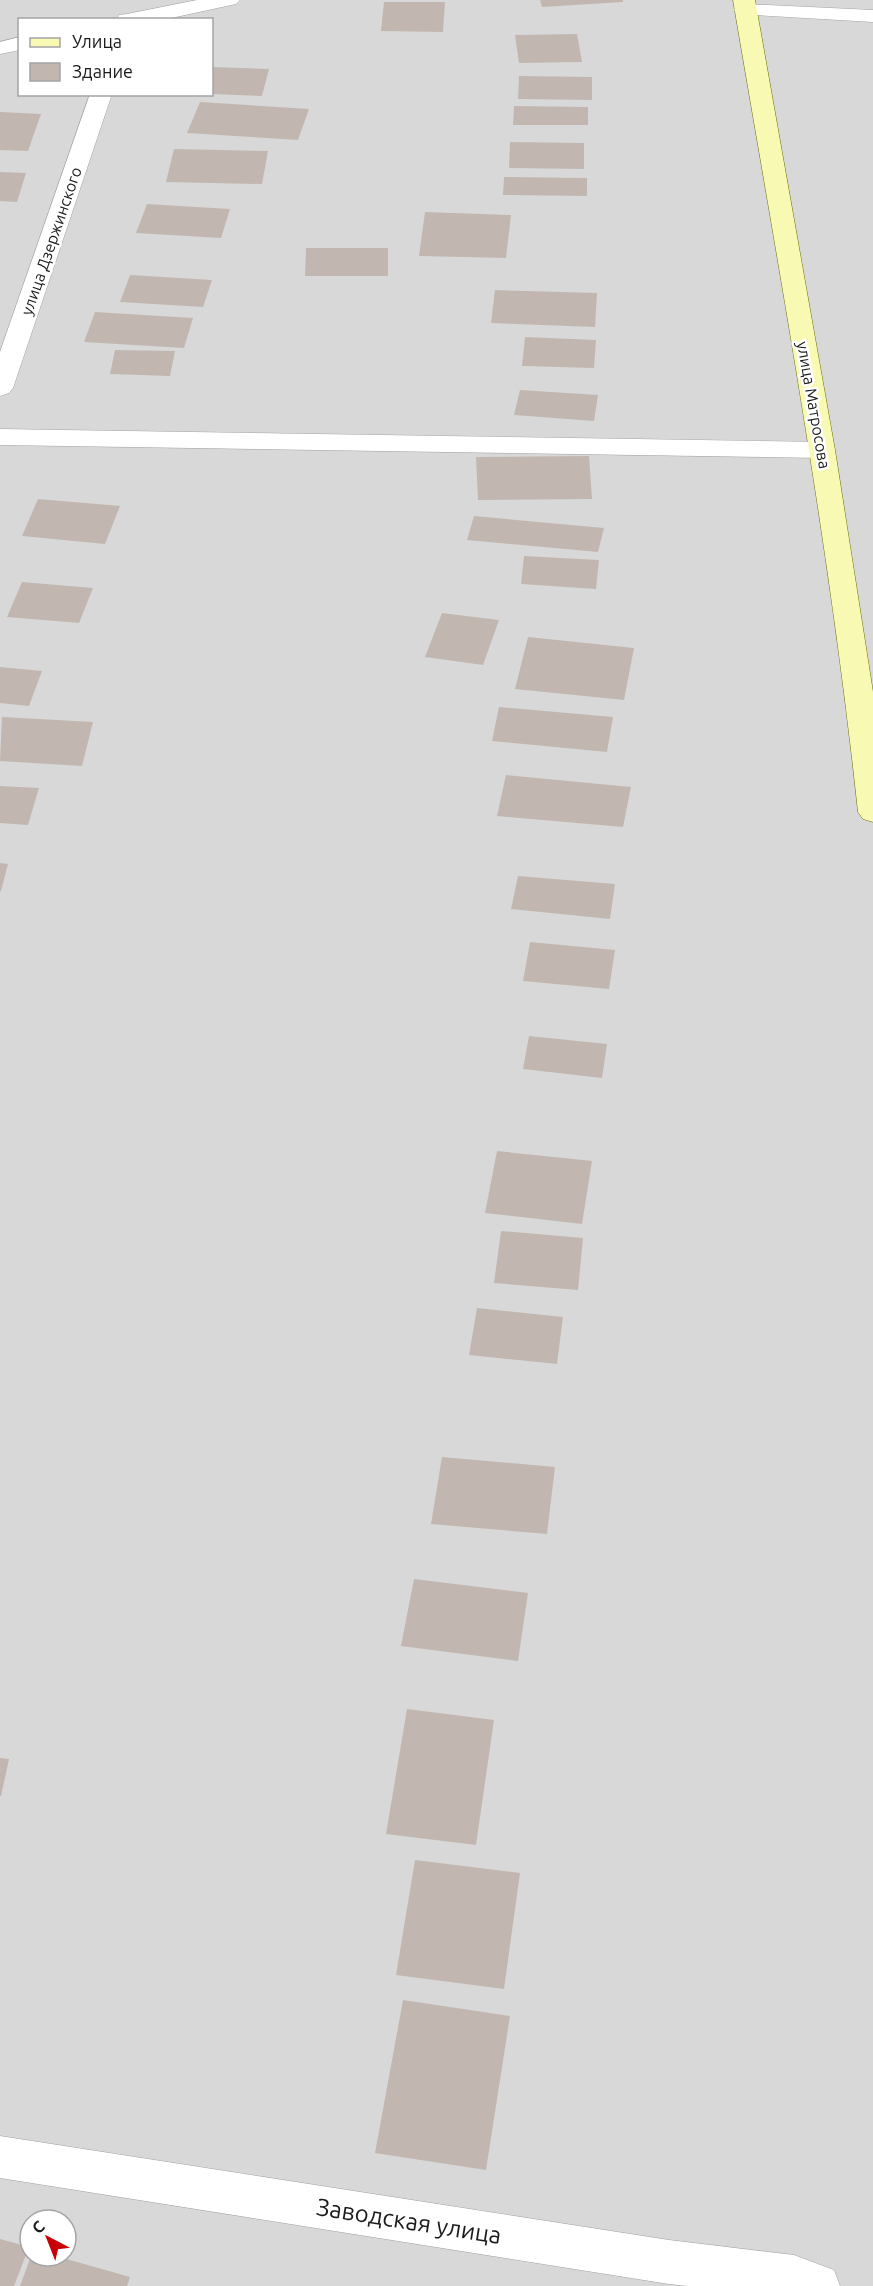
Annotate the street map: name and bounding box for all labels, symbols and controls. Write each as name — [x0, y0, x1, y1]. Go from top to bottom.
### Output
legend — [18, 18, 213, 96]
text: Улица — [72, 31, 122, 51]
text: Здание — [72, 61, 133, 81]
street label: улица Дзержинского — [17, 165, 85, 317]
street label: улица Матросова — [794, 340, 834, 470]
street label: Заводская улица — [314, 2193, 504, 2249]
north arrow — [18, 2208, 78, 2268]
text: С — [28, 2217, 48, 2237]

